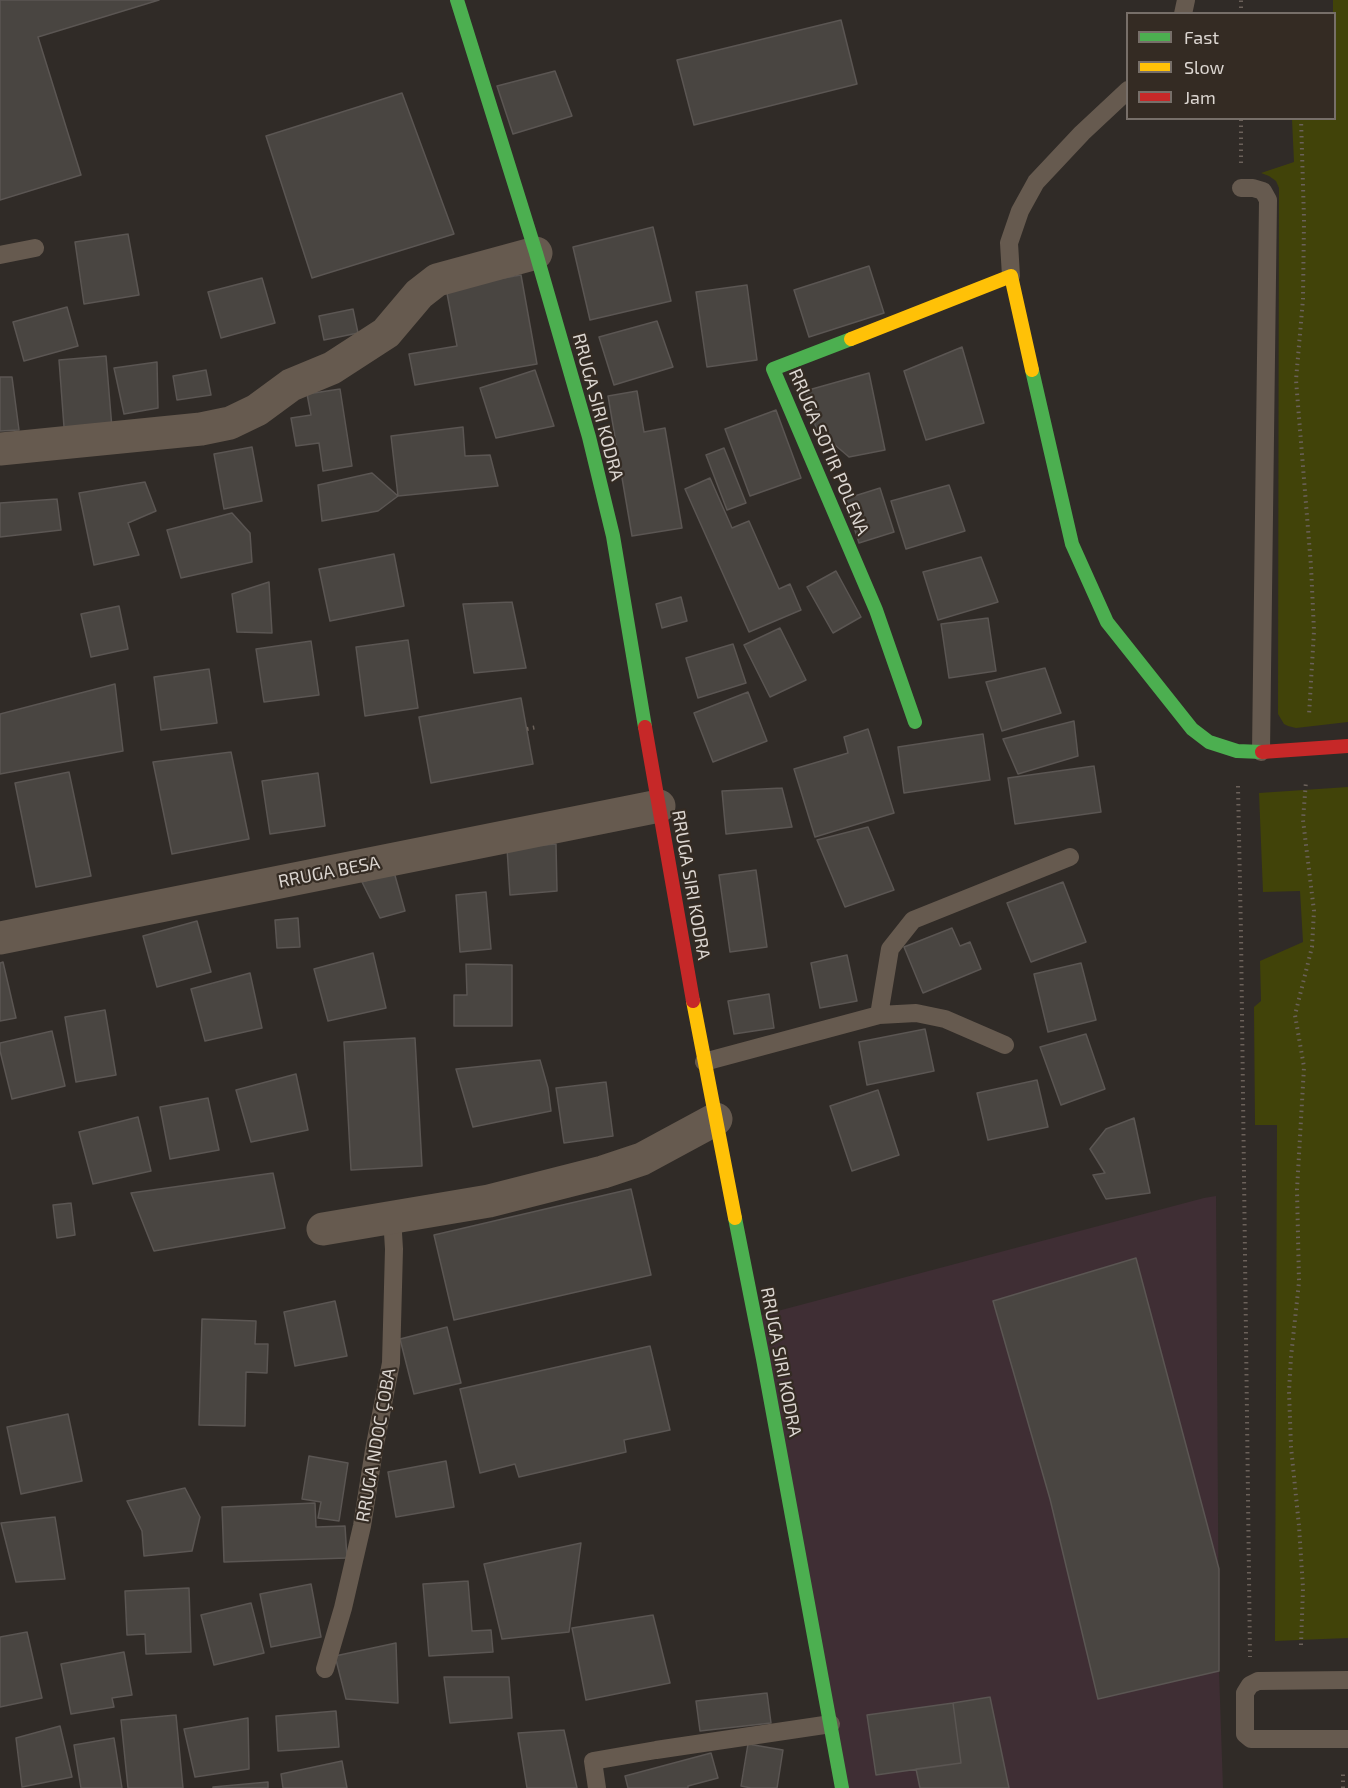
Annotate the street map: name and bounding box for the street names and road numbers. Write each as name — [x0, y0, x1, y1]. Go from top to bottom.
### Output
street label: RRUGA SIRI KODRA — [568, 331, 628, 483]
street label: RRUGA SOTIR POLENA — [784, 365, 874, 539]
street label: RRUGA SIRI KODRA — [667, 808, 715, 962]
street label: RRUGA BESA — [276, 852, 382, 892]
street label: RRUGA SIRI KODRA — [756, 1285, 806, 1439]
street label: RRUGA NDOC ÇOBA — [352, 1366, 400, 1524]

